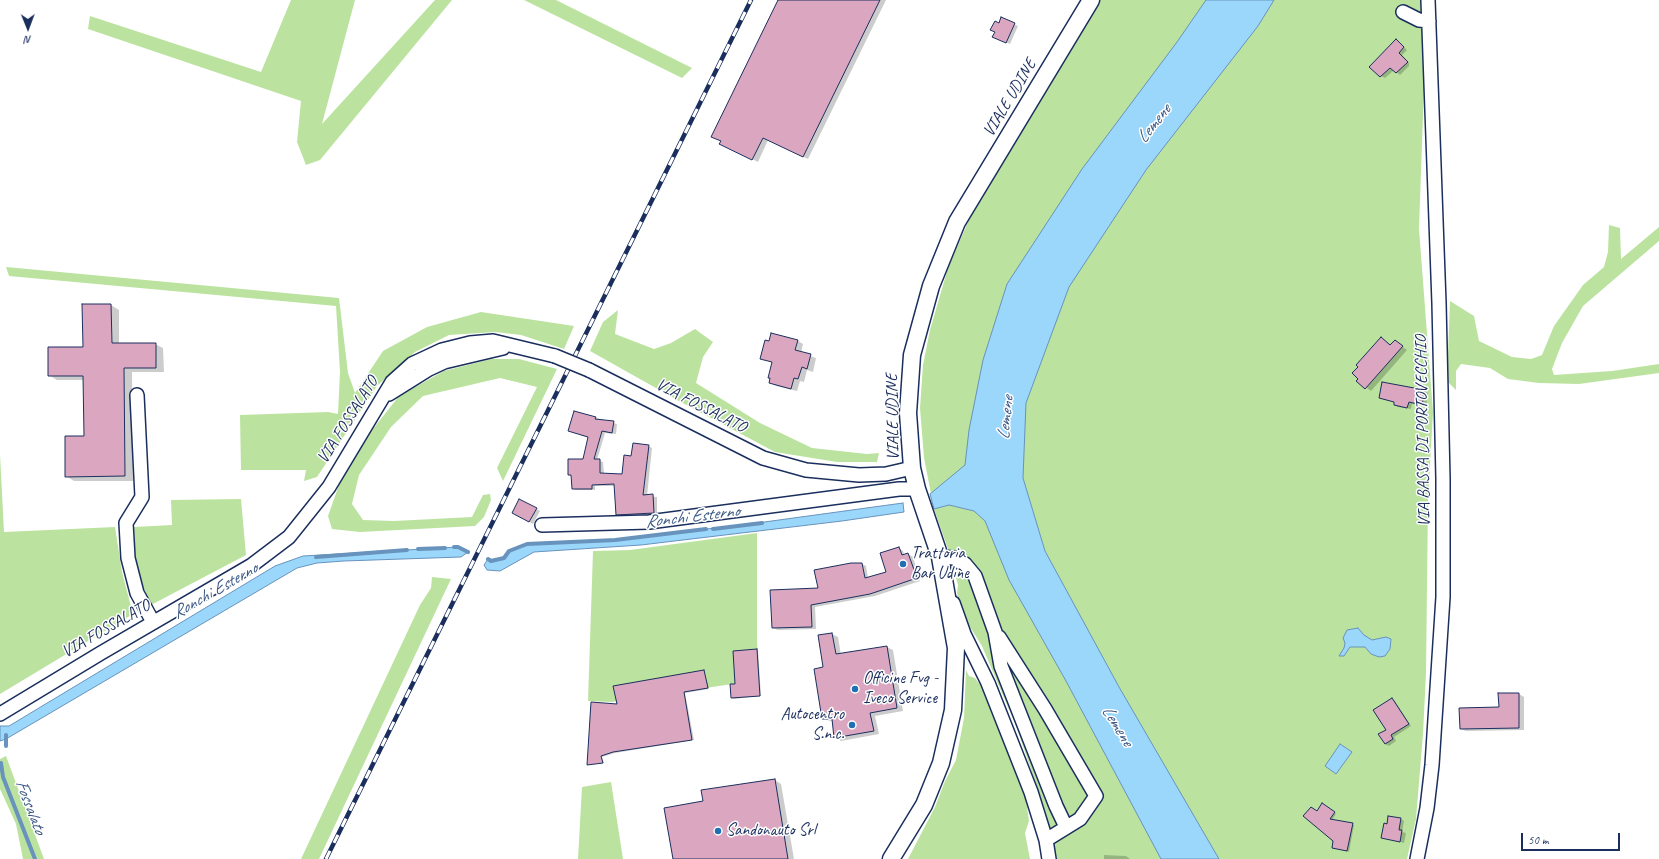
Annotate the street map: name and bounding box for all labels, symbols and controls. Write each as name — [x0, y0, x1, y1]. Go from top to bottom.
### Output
north arrow — [8, 8, 48, 48]
text: N — [25, 33, 32, 47]
street label: VIALE UDINE — [979, 56, 1041, 140]
water label: Lemene — [1132, 100, 1176, 148]
street label: VIA BASSA DI PORTOVECCHIO — [1411, 335, 1435, 527]
street label: VIA FOSSALATO — [313, 373, 383, 467]
street label: VIALE UDINE — [882, 373, 904, 461]
street label: VIA FOSSALATO — [652, 374, 750, 438]
water label: Lemene — [993, 395, 1019, 441]
water label: Ronchi Esterno — [644, 501, 740, 533]
place label: Trattoria Bar Udine — [911, 544, 969, 584]
water label: Ronchi Esterno — [169, 558, 261, 624]
marker: Trattoria Bar Udine — [898, 559, 908, 569]
street label: VIA FOSSALATO — [58, 595, 154, 663]
place label: Officine Fvg - Iveco Service — [863, 669, 938, 709]
marker: Officine Fvg - Iveco Service — [850, 684, 860, 694]
water label: Lemene — [1096, 702, 1138, 750]
place label: Autocentro S.n.c. — [781, 705, 844, 745]
marker: Autocentro S.n.c. — [847, 720, 857, 730]
water label: Fossalato — [10, 777, 50, 837]
place label: Sandonauto Srl — [726, 821, 816, 841]
scale bar — [1523, 825, 1622, 851]
marker: Sandonauto Srl — [713, 826, 723, 836]
text: 50 m — [1528, 832, 1548, 848]

